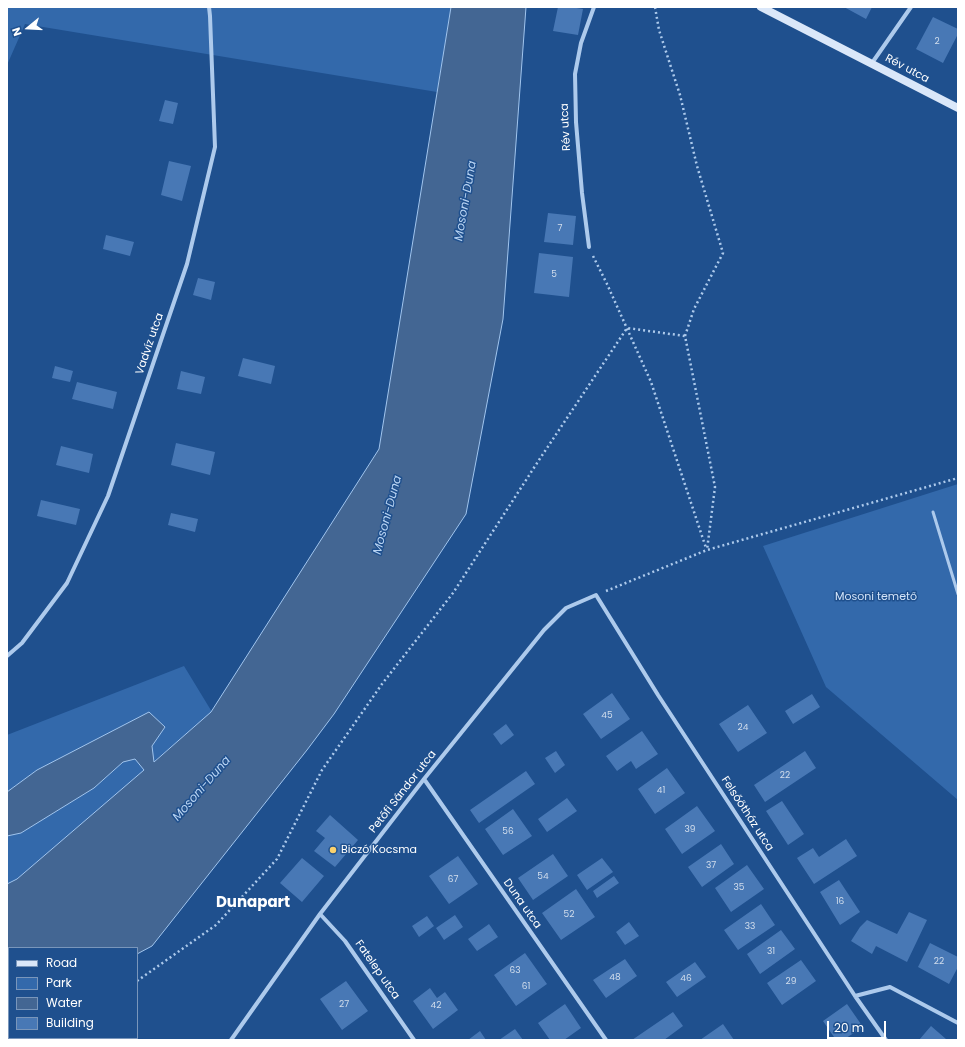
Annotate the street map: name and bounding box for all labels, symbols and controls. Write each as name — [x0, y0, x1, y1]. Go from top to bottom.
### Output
north arrow — [8, 8, 48, 48]
text: N — [8, 25, 25, 38]
house number: 2 — [934, 37, 940, 47]
street label: Rév utca — [883, 52, 931, 86]
street label: Rév utca — [558, 103, 574, 151]
water label: Mosoni-Duna — [452, 160, 480, 242]
house number: 7 — [558, 224, 562, 234]
house number: 5 — [551, 270, 557, 280]
street label: Vadvíz utca — [133, 311, 167, 377]
water label: Mosoni-Duna — [371, 474, 405, 556]
park label: Mosoni temető — [835, 590, 917, 604]
house number: 45 — [601, 711, 613, 721]
house number: 24 — [738, 723, 748, 733]
street label: Petőfi Sándor utca — [367, 748, 439, 836]
water label: Mosoni-Duna — [170, 754, 234, 824]
house number: 22 — [780, 771, 790, 781]
street label: Felsőötház utca — [718, 774, 776, 854]
house number: 41 — [657, 786, 665, 796]
house number: 39 — [685, 825, 695, 835]
house number: 56 — [502, 827, 514, 837]
place label: Biczó Kocsma — [341, 843, 417, 857]
marker: Biczó Kocsma — [328, 845, 338, 855]
house number: 37 — [706, 861, 716, 871]
house number: 54 — [537, 872, 549, 882]
house number: 67 — [448, 875, 458, 885]
street label: Duna utca — [500, 877, 544, 931]
house number: 35 — [734, 883, 744, 893]
district label: Dunapart — [216, 894, 290, 912]
house number: 16 — [836, 897, 844, 907]
house number: 52 — [564, 910, 574, 920]
house number: 33 — [745, 922, 755, 932]
street label: Fatelep utca — [352, 938, 402, 1002]
legend — [8, 947, 138, 1039]
house number: 31 — [767, 947, 775, 957]
text: Road — [46, 954, 77, 971]
house number: 22 — [934, 957, 944, 967]
house number: 63 — [509, 966, 521, 976]
house number: 48 — [609, 973, 621, 983]
text: Park — [46, 974, 72, 991]
house number: 46 — [680, 974, 692, 984]
house number: 29 — [786, 977, 796, 987]
house number: 61 — [522, 982, 530, 992]
text: Water — [46, 994, 82, 1011]
house number: 27 — [339, 1000, 349, 1010]
house number: 42 — [431, 1001, 441, 1011]
scale bar — [829, 1013, 888, 1039]
text: Building — [46, 1014, 94, 1031]
text: 20 m — [834, 1019, 864, 1036]

